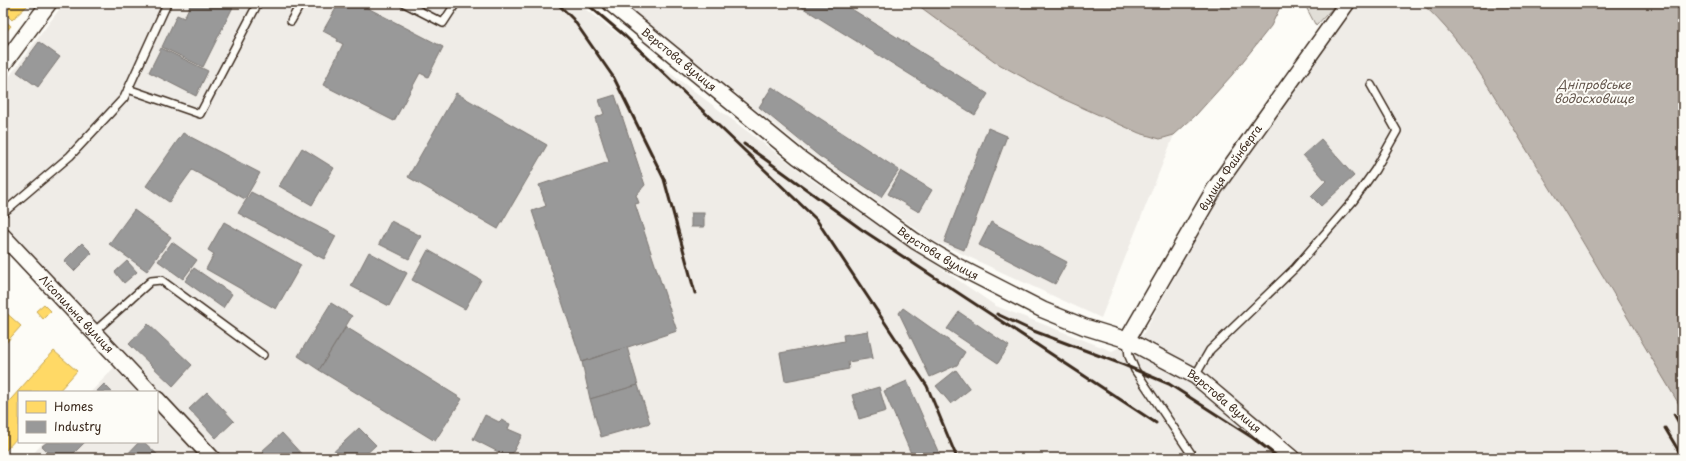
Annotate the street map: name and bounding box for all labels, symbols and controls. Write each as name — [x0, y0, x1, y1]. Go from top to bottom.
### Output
street label: Верстова вулиця — [638, 23, 720, 95]
water label: Дніпровське водосховище — [1554, 75, 1634, 107]
street label: вулиця Файнберга — [1195, 121, 1266, 214]
street label: Верстова вулиця — [894, 222, 982, 284]
street label: Лісопильна вулиця — [36, 271, 118, 357]
street label: Верстова вулиця — [1184, 364, 1265, 437]
legend — [18, 391, 158, 443]
text: Homes — [54, 397, 93, 415]
text: Industry — [54, 417, 102, 435]

